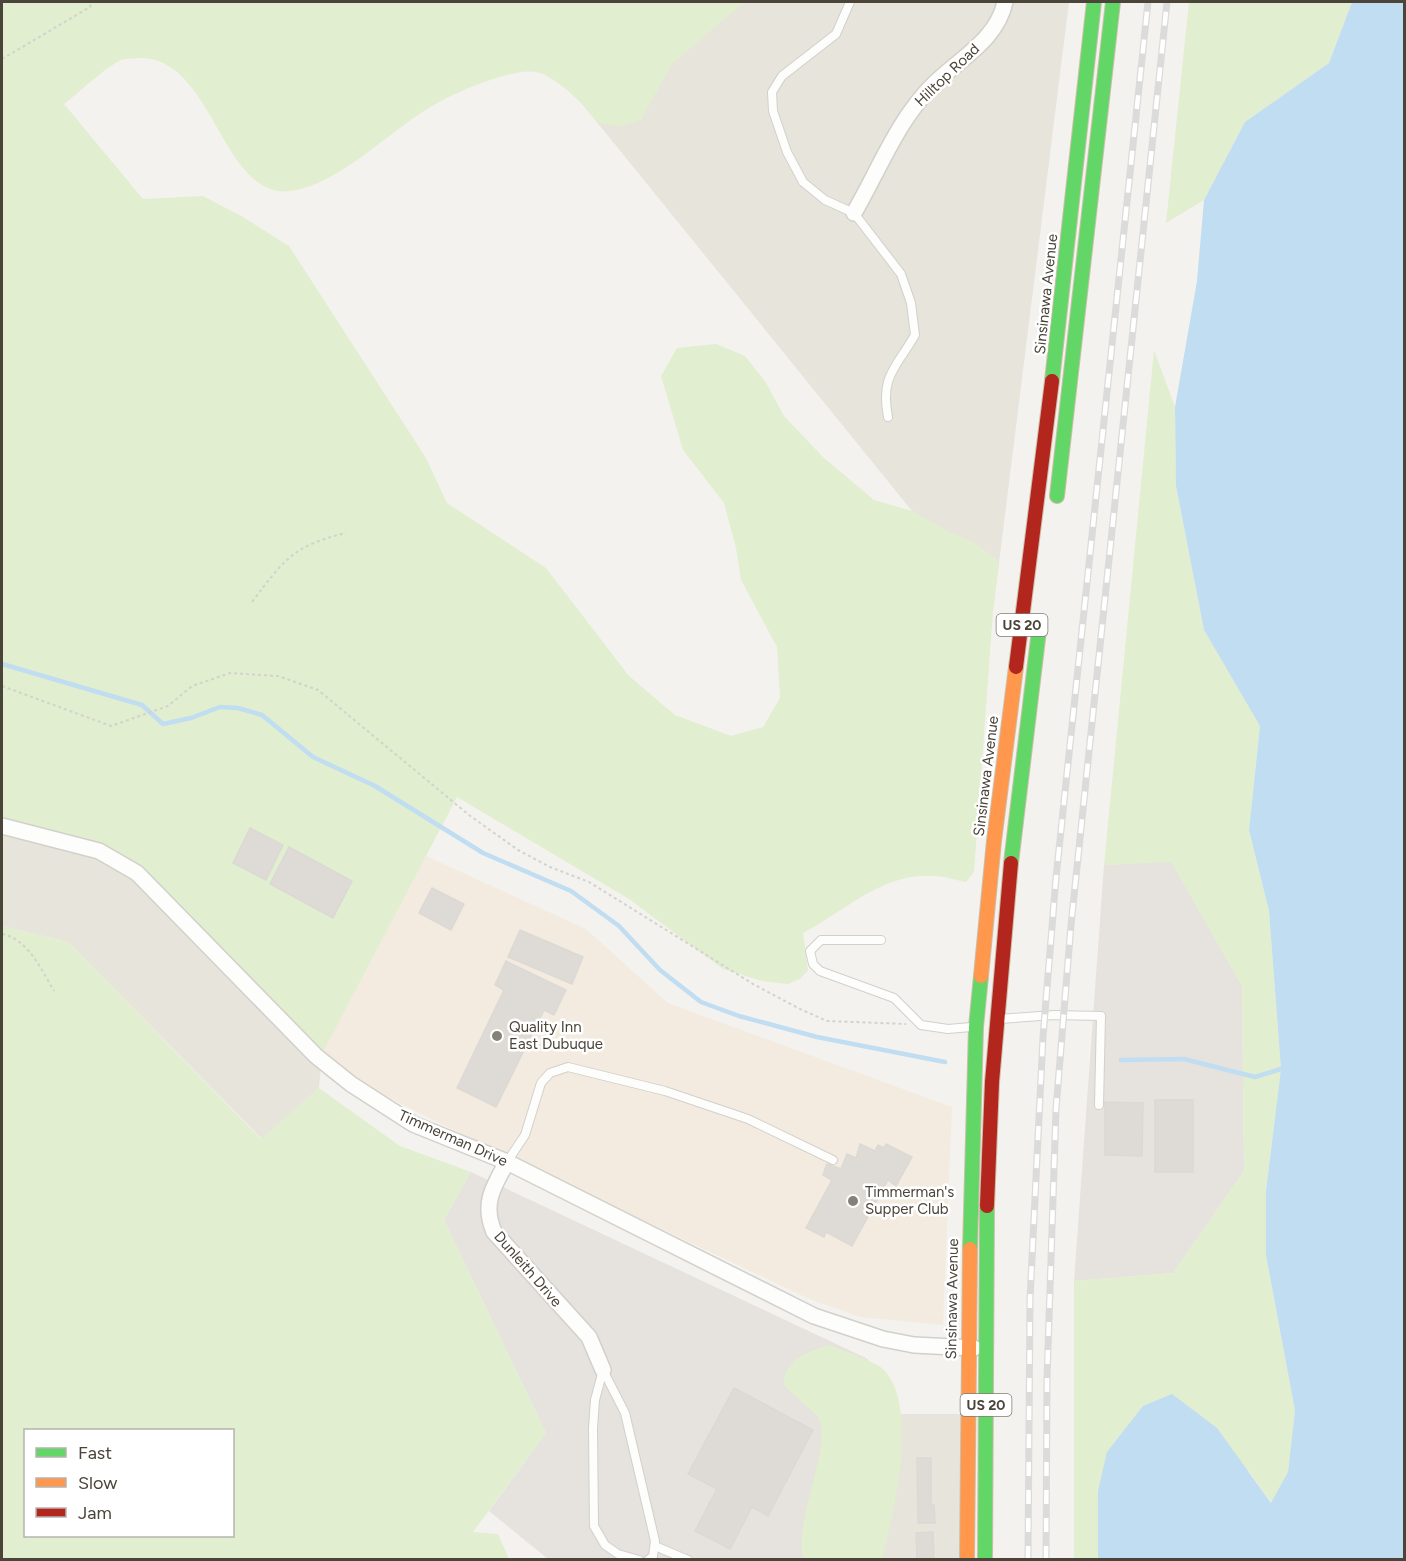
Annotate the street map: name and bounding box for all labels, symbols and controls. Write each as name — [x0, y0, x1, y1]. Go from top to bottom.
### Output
street label: Hilltop Road — [911, 40, 983, 110]
street label: Sinsinawa Avenue — [1031, 233, 1061, 355]
road number: US 20 — [996, 614, 1048, 636]
street label: Sinsinawa Avenue — [970, 715, 1002, 837]
place label: Quality Inn East Dubuque — [509, 1018, 603, 1053]
marker: Quality Inn East Dubuque — [490, 1029, 504, 1043]
street label: Timmerman Drive — [396, 1106, 510, 1170]
place label: Timmerman's Supper Club — [865, 1183, 954, 1218]
marker: Timmerman's Supper Club — [846, 1194, 860, 1208]
street label: Dunleith Drive — [490, 1227, 566, 1311]
street label: Sinsinawa Avenue — [942, 1238, 962, 1360]
road number: US 20 — [960, 1394, 1012, 1416]
legend — [24, 1429, 234, 1537]
text: Fast — [78, 1442, 112, 1464]
text: Slow — [78, 1472, 117, 1494]
text: Jam — [78, 1502, 112, 1524]

